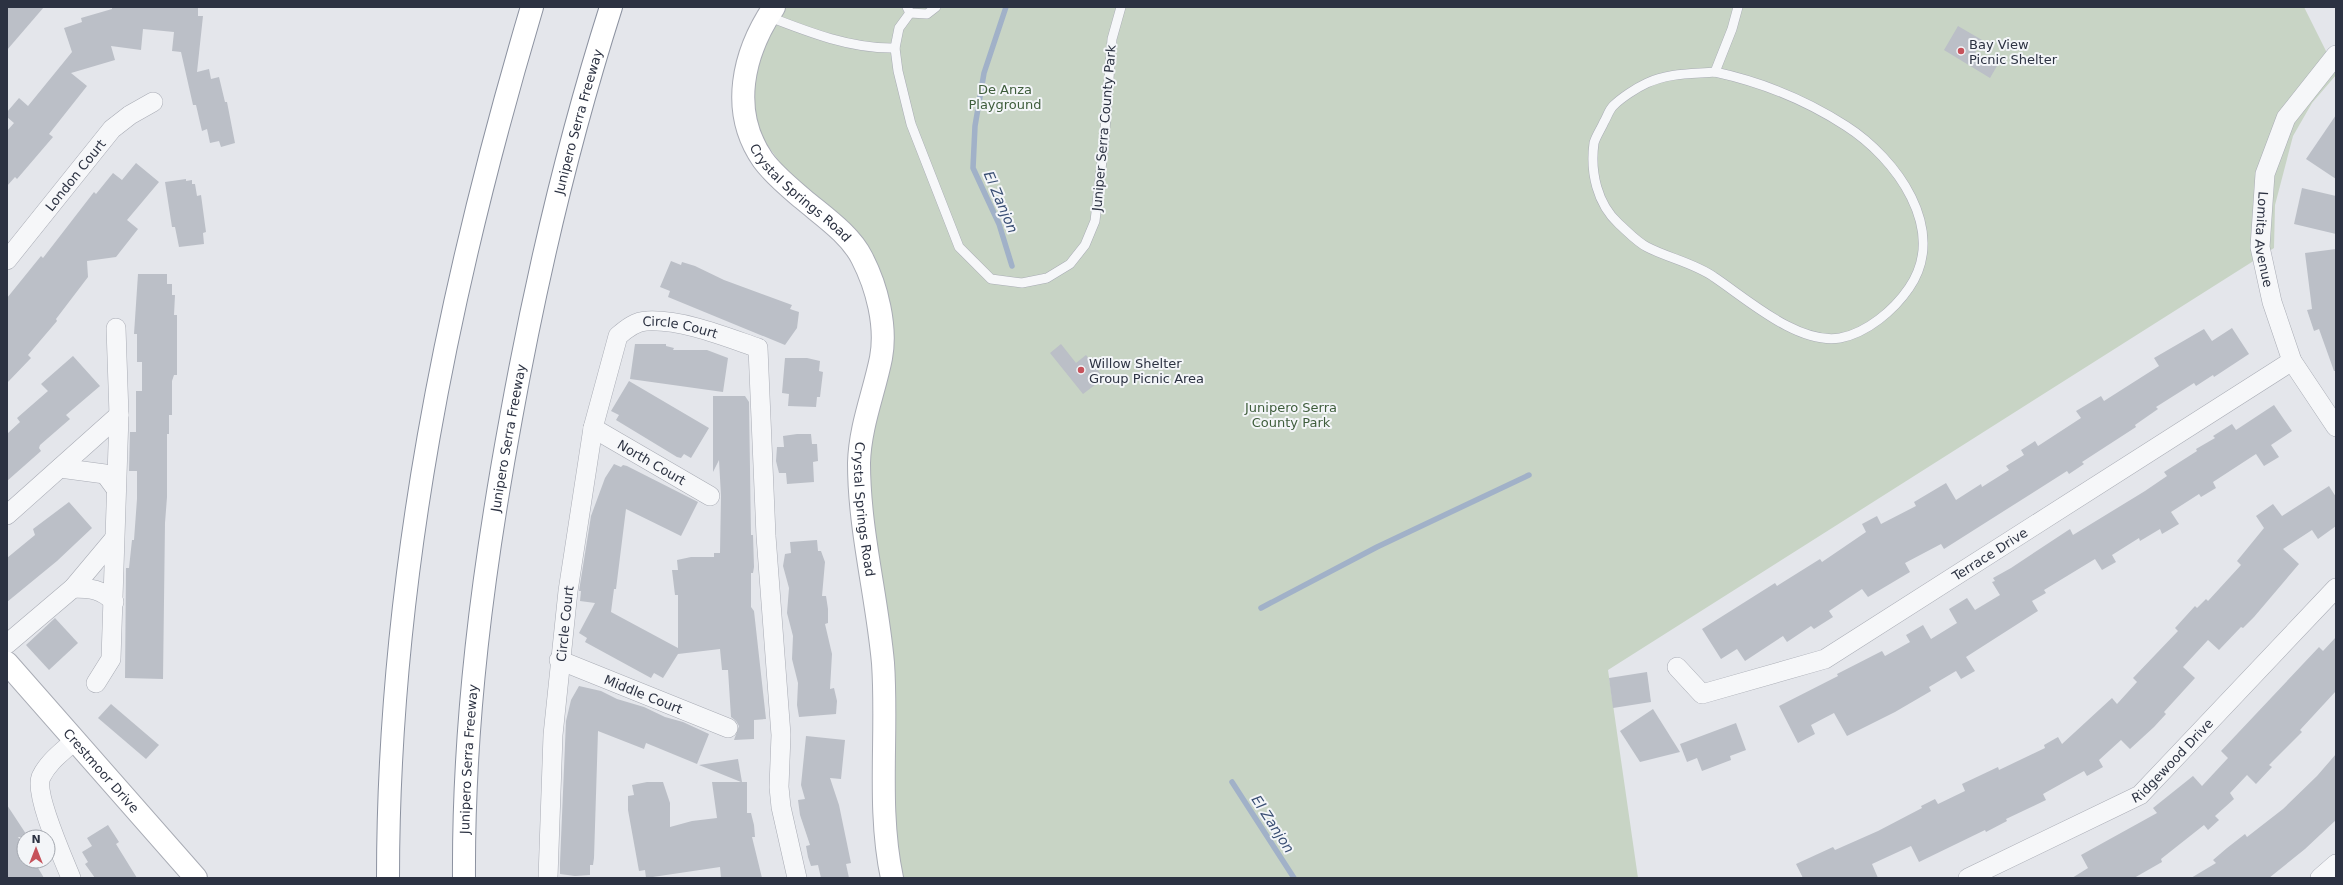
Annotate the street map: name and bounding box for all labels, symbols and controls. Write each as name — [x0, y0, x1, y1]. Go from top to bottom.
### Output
place label: Bay View Picnic Shelter — [1969, 37, 2058, 67]
street label: Juniper Serra County Park — [1089, 44, 1119, 213]
marker: Bay View Picnic Shelter — [1956, 46, 1966, 56]
street label: Junipero Serra Freeway — [551, 47, 605, 197]
park label: De Anza Playground — [968, 82, 1042, 112]
street label: London Court — [42, 136, 108, 214]
street label: Crystal Springs Road — [747, 141, 855, 244]
water label: El Zanjon — [981, 169, 1021, 235]
street label: Lomita Avenue — [2252, 191, 2276, 289]
street label: Circle Court — [642, 313, 720, 341]
place label: Willow Shelter Group Picnic Area — [1089, 356, 1204, 386]
street label: Junipero Serra Freeway — [487, 362, 529, 514]
marker: Willow Shelter Group Picnic Area — [1076, 365, 1086, 375]
park label: Junipero Serra County Park — [1244, 400, 1337, 430]
street label: North Court — [615, 437, 689, 488]
street label: Crystal Springs Road — [851, 441, 878, 578]
street label: Terrace Drive — [1948, 524, 2030, 584]
street label: Circle Court — [553, 585, 576, 662]
street label: Middle Court — [602, 672, 685, 716]
street label: Junipero Serra Freeway — [457, 683, 480, 835]
street label: Ridgewood Drive — [2129, 715, 2216, 805]
street label: Crestmoor Drive — [61, 725, 142, 815]
water label: El Zanjon — [1248, 792, 1298, 856]
north arrow — [16, 829, 56, 869]
text: N — [31, 833, 41, 846]

